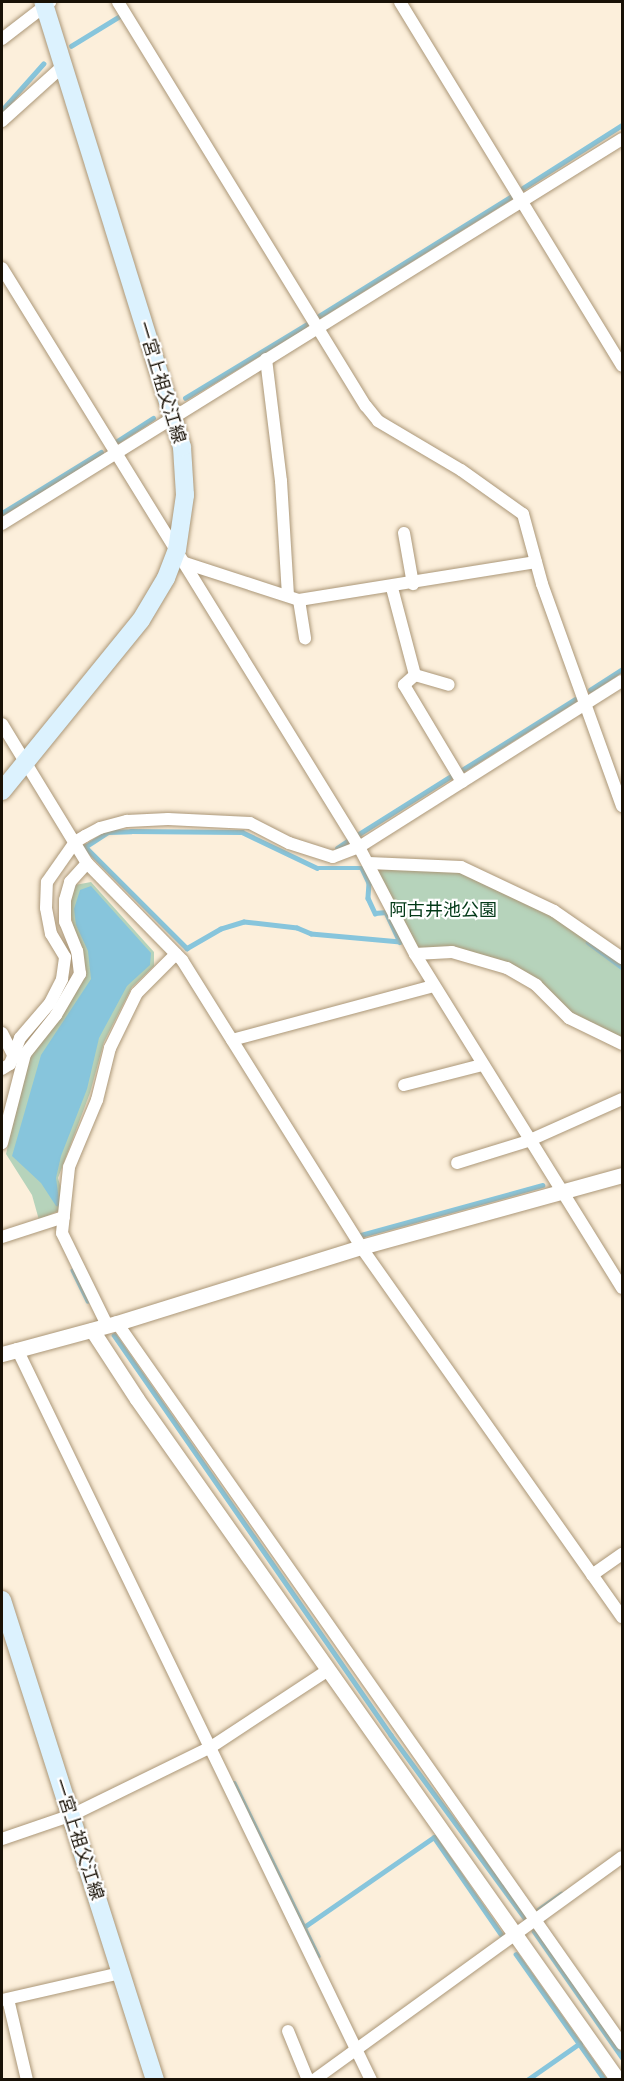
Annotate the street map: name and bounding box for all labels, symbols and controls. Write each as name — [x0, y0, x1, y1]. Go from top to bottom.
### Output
street label: 一宮上祖父江線 — [133, 319, 191, 445]
park label: 阿古井池公園 — [389, 898, 497, 920]
street label: 一宮上祖父江線 — [49, 1776, 109, 1902]

